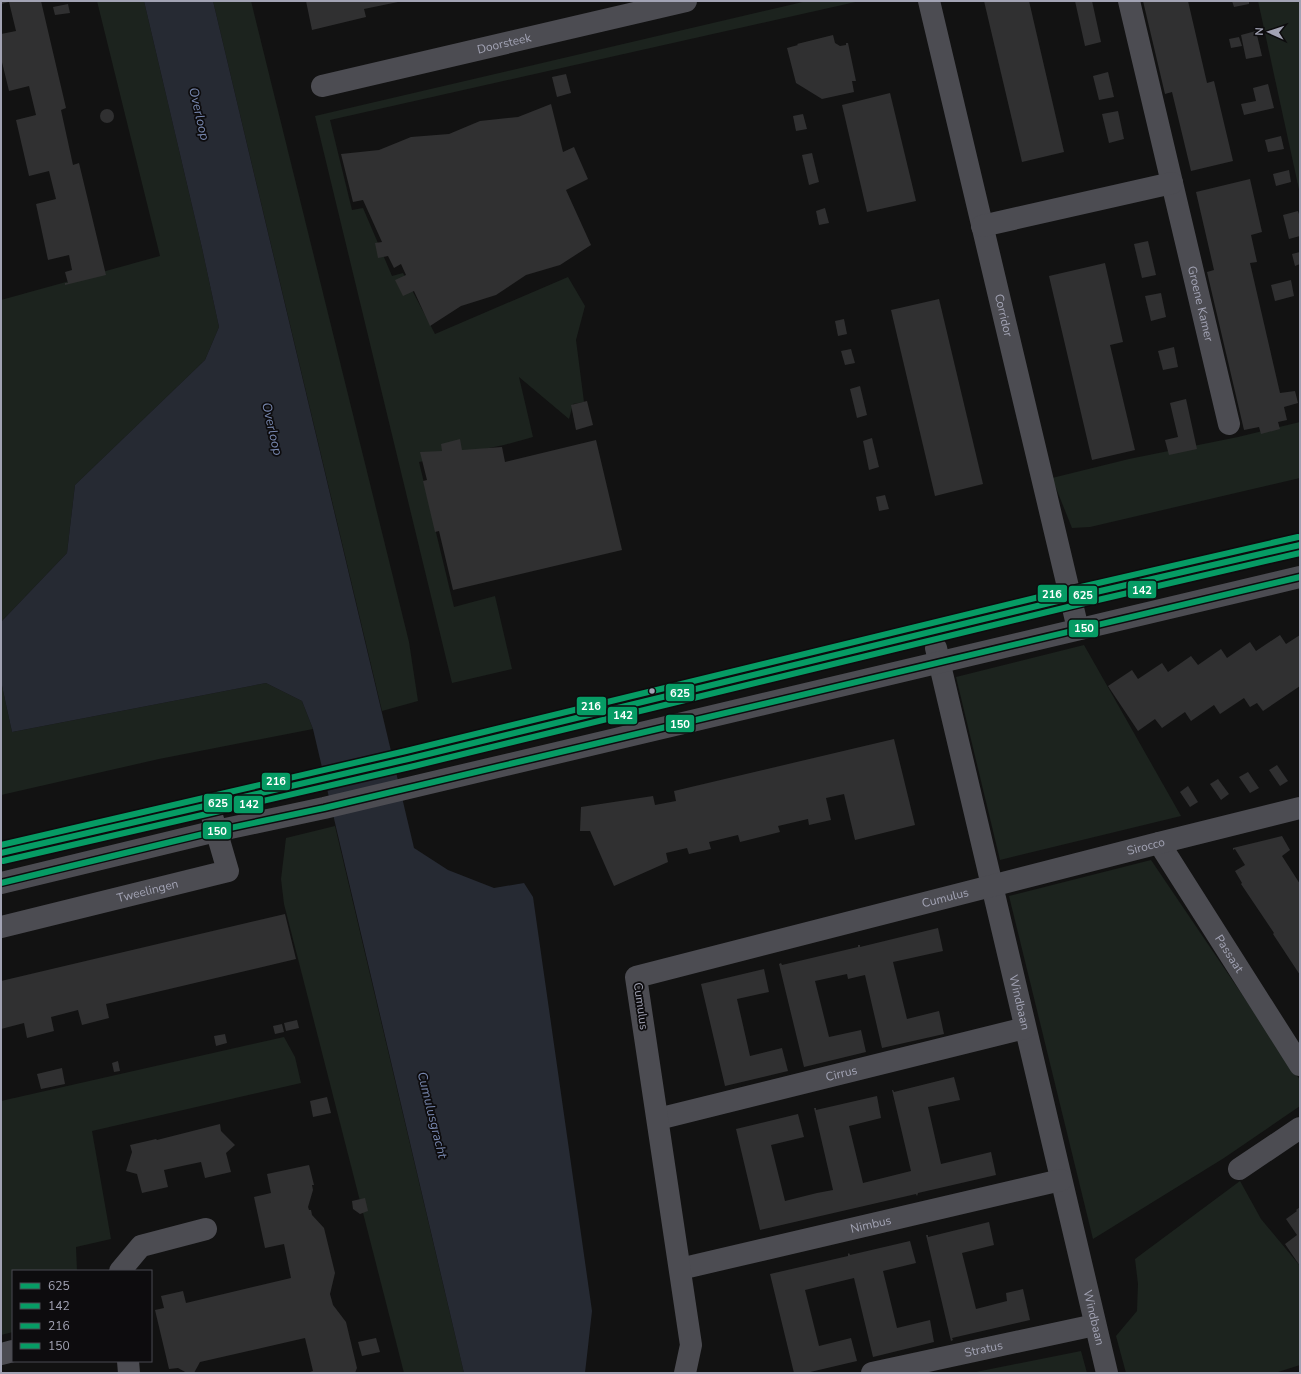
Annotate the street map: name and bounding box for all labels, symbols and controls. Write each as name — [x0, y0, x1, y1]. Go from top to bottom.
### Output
north arrow — [1249, 12, 1289, 52]
text: N — [1252, 27, 1267, 36]
street label: Doorsteek — [475, 29, 534, 58]
water label: Overloop — [184, 86, 214, 142]
street label: Groene Kamer — [1184, 264, 1217, 344]
street label: Corridor — [991, 292, 1017, 339]
water label: Overloop — [257, 401, 287, 457]
line badge: 142 — [1127, 580, 1157, 599]
text: 142 — [1132, 583, 1152, 598]
line badge: 216 — [1037, 584, 1068, 603]
line badge: 625 — [1068, 585, 1098, 605]
text: 216 — [1042, 587, 1062, 602]
text: 625 — [1073, 588, 1093, 603]
line badge: 150 — [1068, 619, 1099, 638]
text: 150 — [1074, 621, 1094, 636]
line badge: 625 — [665, 683, 695, 702]
unlabelled marker — [647, 686, 657, 696]
text: 625 — [670, 686, 690, 701]
line badge: 216 — [576, 696, 607, 716]
text: 216 — [581, 699, 601, 714]
line badge: 142 — [607, 706, 638, 725]
text: 142 — [613, 708, 633, 723]
line badge: 150 — [665, 714, 695, 733]
text: 150 — [670, 717, 690, 732]
line badge: 216 — [261, 772, 291, 791]
text: 216 — [266, 774, 286, 789]
line badge: 625 — [203, 793, 233, 813]
line badge: 142 — [233, 795, 264, 814]
text: 625 — [208, 796, 228, 811]
text: 142 — [239, 797, 259, 812]
line badge: 150 — [202, 821, 232, 840]
text: 150 — [207, 824, 227, 839]
street label: Sirocco — [1125, 834, 1167, 859]
street label: Tweelingen — [115, 876, 180, 906]
street label: Cumulus — [920, 884, 971, 911]
street label: Passaat — [1211, 931, 1248, 976]
street label: Windbaan — [1005, 973, 1034, 1032]
street label: Cumulus — [630, 981, 652, 1031]
street label: Cirrus — [824, 1062, 859, 1085]
water label: Cumulusgracht — [413, 1070, 452, 1161]
street label: Nimbus — [849, 1212, 893, 1237]
legend — [12, 1270, 152, 1362]
text: 625 — [48, 1278, 70, 1294]
street label: Windbaan — [1080, 1288, 1108, 1347]
text: 142 — [48, 1298, 70, 1314]
text: 216 — [48, 1318, 70, 1334]
street label: Stratus — [963, 1337, 1004, 1361]
text: 150 — [48, 1338, 70, 1354]

